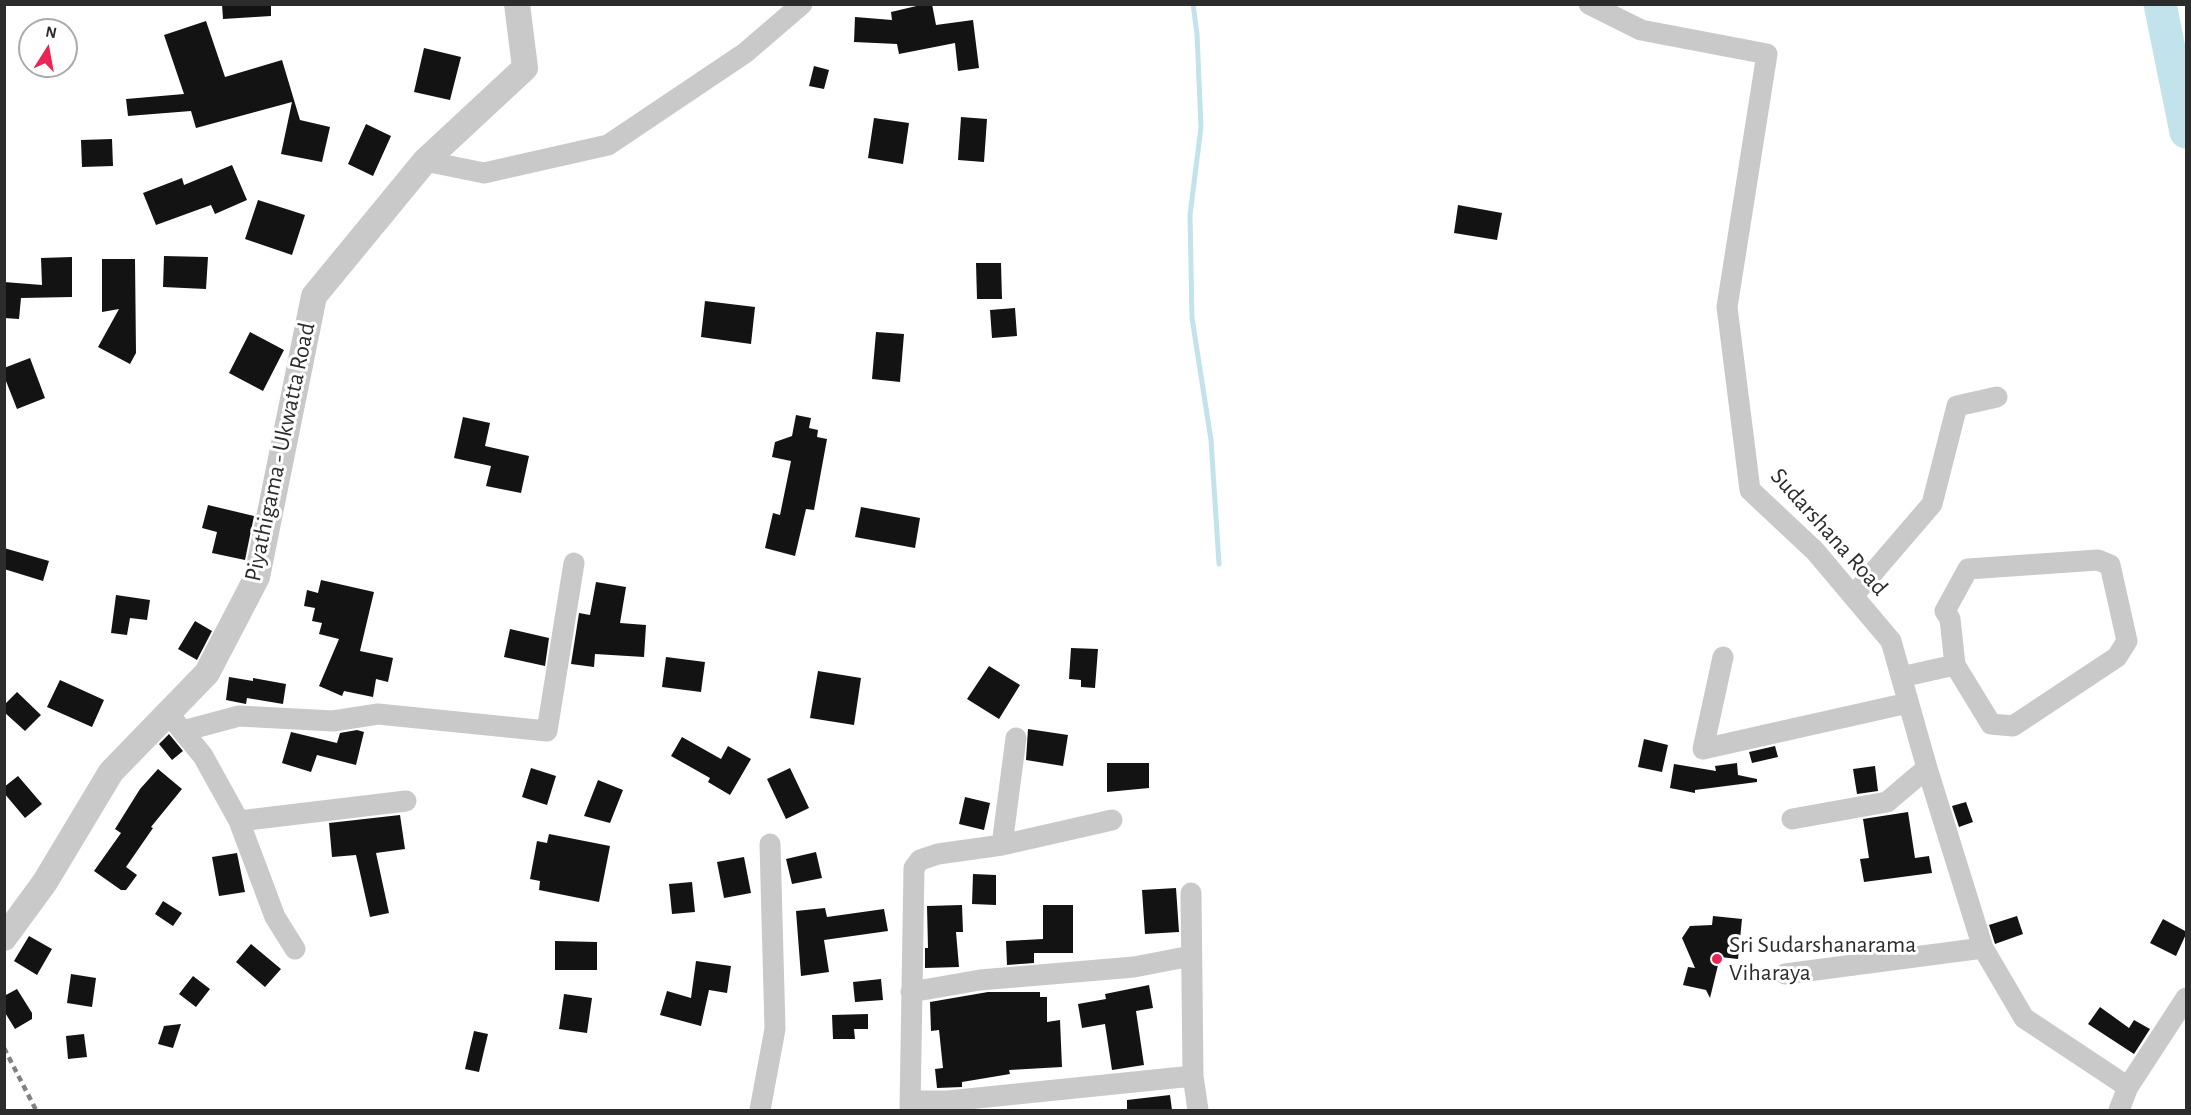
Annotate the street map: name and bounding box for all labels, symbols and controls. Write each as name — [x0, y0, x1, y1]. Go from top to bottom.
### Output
north arrow — [18, 18, 78, 78]
text: N — [44, 23, 58, 41]
street label: Piyathigama - Ukwatta Road — [238, 320, 322, 584]
street label: Sudarshana Road — [1764, 462, 1894, 602]
place label: Sri Sudarshanarama Viharaya — [1729, 931, 1916, 987]
marker: Sri Sudarshanarama Viharaya — [1710, 952, 1724, 966]

